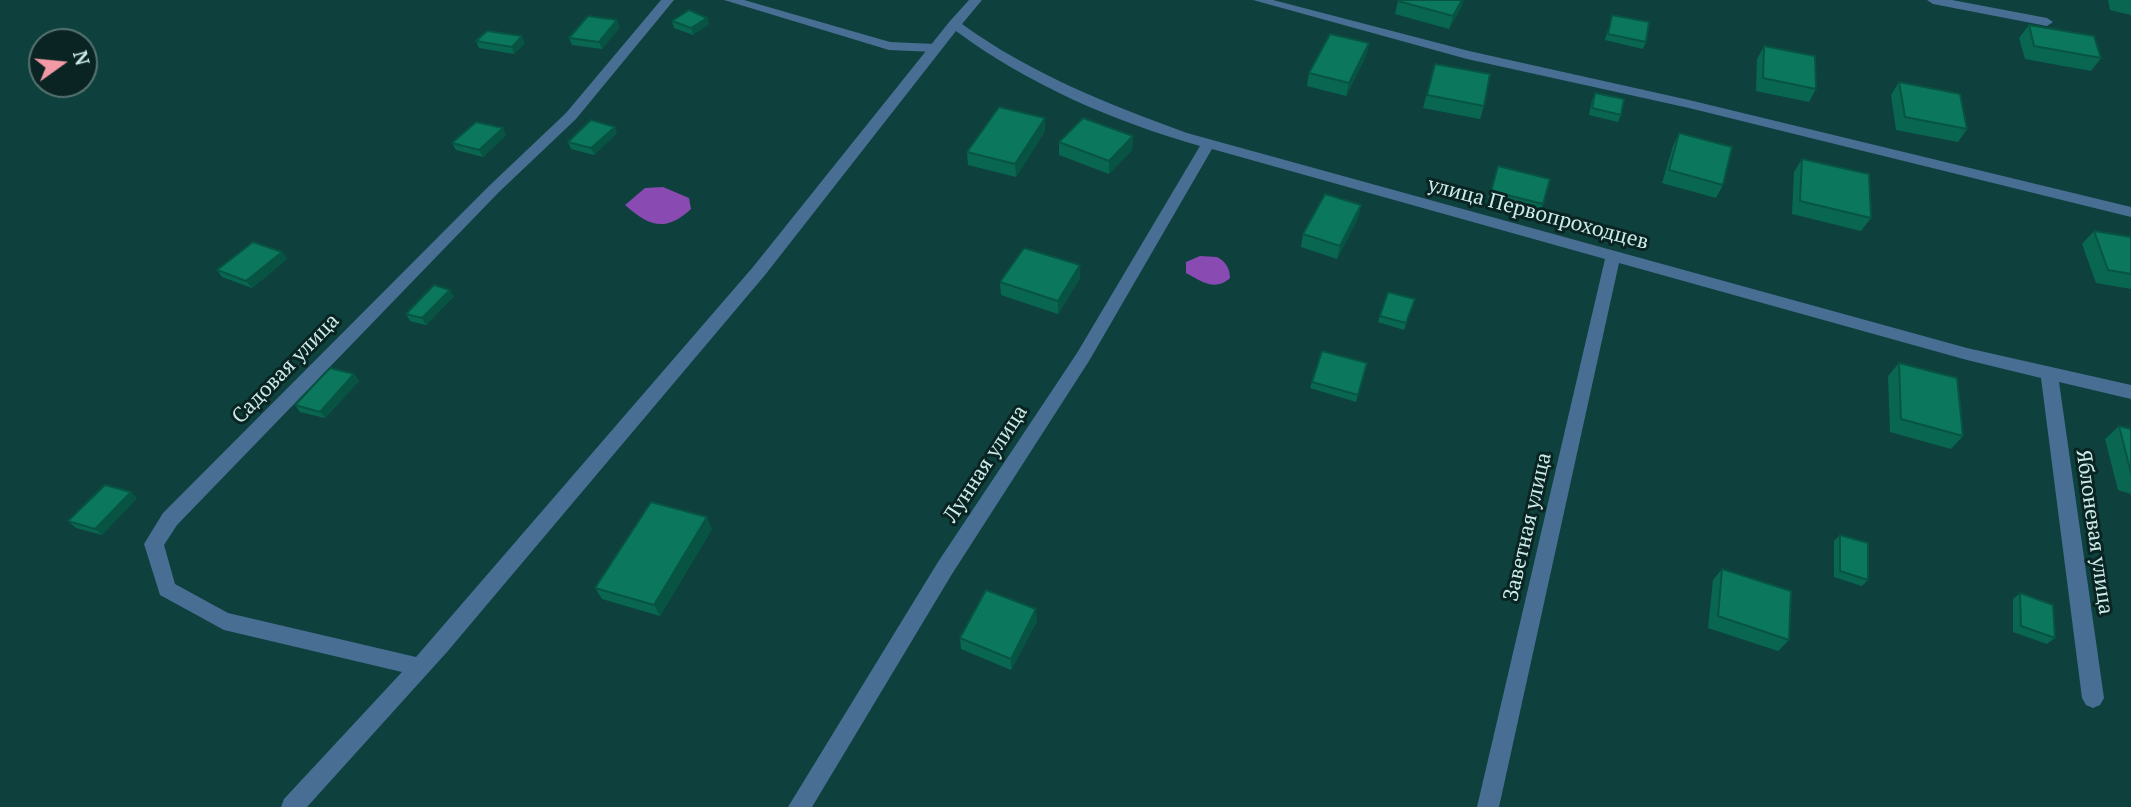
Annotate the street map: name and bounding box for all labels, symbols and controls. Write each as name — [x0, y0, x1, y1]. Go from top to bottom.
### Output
north arrow — [28, 28, 98, 98]
text: N — [68, 48, 96, 68]
street label: улица Первопроходцев — [1425, 172, 1651, 256]
street label: Садовая улица — [227, 309, 345, 429]
street label: Лунная улица — [939, 401, 1033, 527]
street label: Яблоневая улица — [2070, 448, 2118, 616]
street label: Заветная улица — [1499, 450, 1557, 604]

